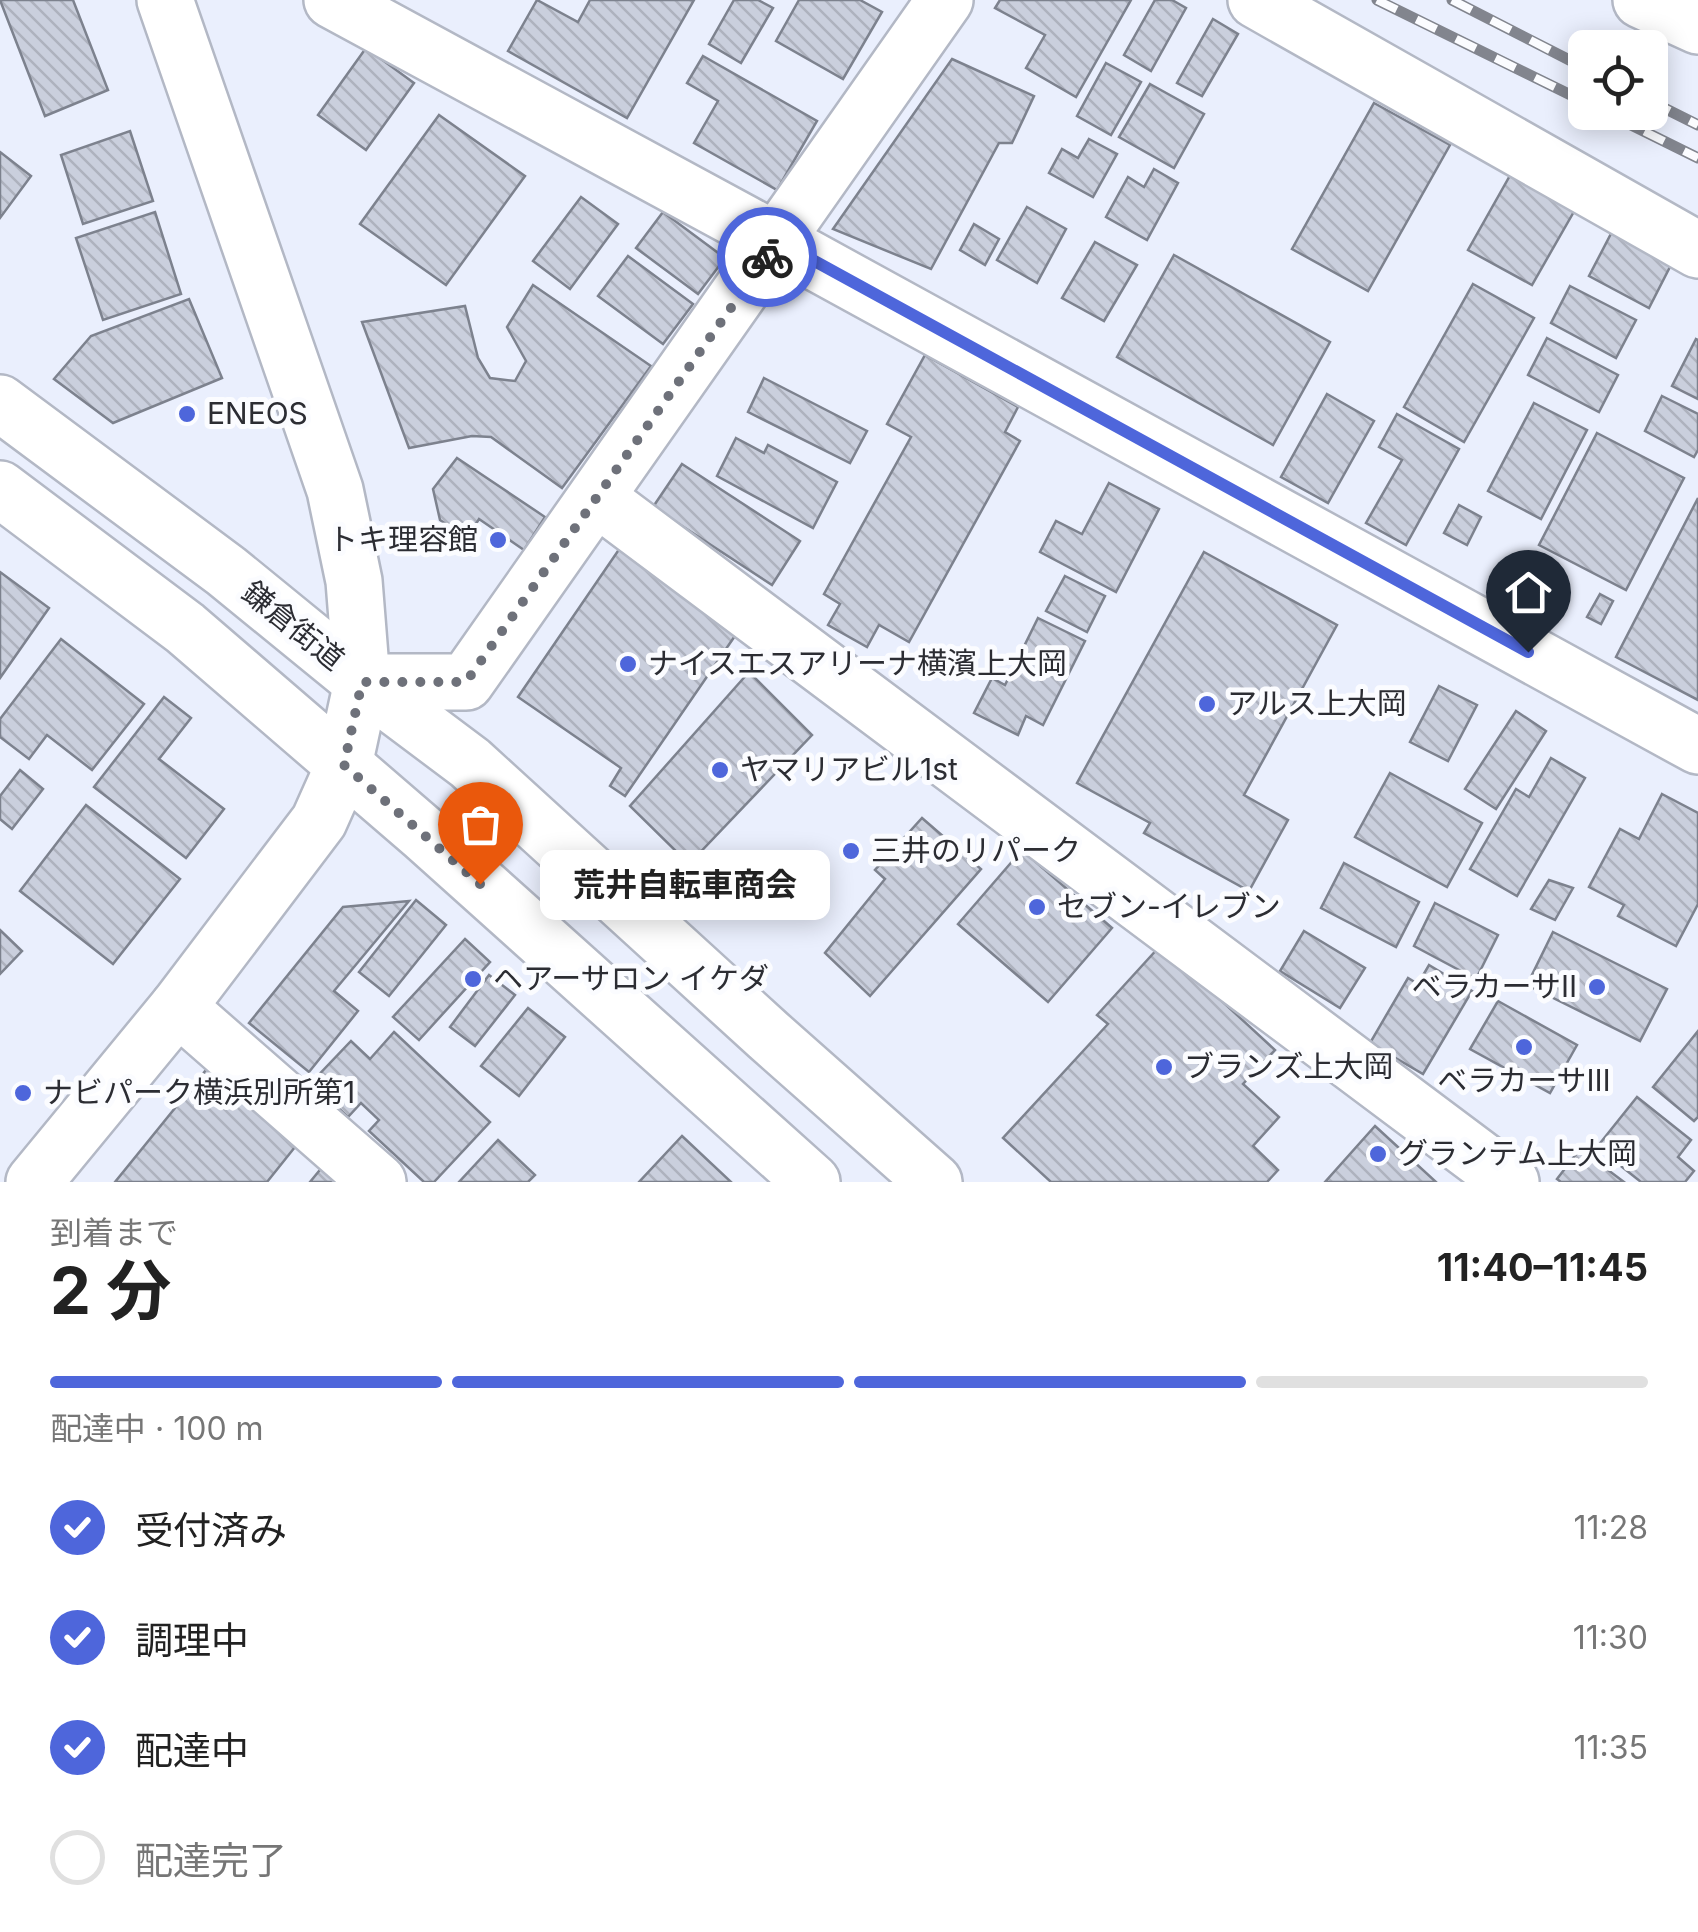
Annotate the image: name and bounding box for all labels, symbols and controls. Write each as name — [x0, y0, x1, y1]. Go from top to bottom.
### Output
map controls — [1568, 30, 1668, 130]
button: locate — [1568, 30, 1668, 130]
courier — [717, 207, 817, 307]
icon: bike — [740, 230, 795, 285]
place label: ENEOS — [207, 395, 308, 431]
marker: ENEOS — [176, 403, 198, 425]
place label: トキ理容館 — [328, 521, 478, 557]
marker: トキ理容館 — [487, 529, 509, 551]
pin — [1486, 550, 1571, 653]
icon: home — [1501, 565, 1556, 620]
street label: 鎌倉街道 — [236, 573, 352, 677]
place label: ナイスエスアリーナ横濱上大岡 — [648, 645, 1067, 681]
marker: ナイスエスアリーナ横濱上大岡 — [617, 653, 639, 675]
place label: アルス上大岡 — [1227, 685, 1407, 721]
marker: アルス上大岡 — [1196, 693, 1218, 715]
place label: ヤマリアビル1st — [740, 751, 958, 787]
marker: ヤマリアビル1st — [709, 759, 731, 781]
pin — [438, 782, 523, 885]
icon: bag — [453, 797, 508, 852]
place label: 三井のリパーク — [871, 832, 1081, 868]
marker: 三井のリパーク — [840, 840, 862, 862]
callout: 荒井自転車商会 — [540, 849, 830, 919]
text: 荒井自転車商会 — [573, 865, 797, 904]
place label: セブン-イレブン — [1057, 888, 1281, 924]
marker: セブン-イレブン — [1026, 896, 1048, 918]
place label: ヘアーサロン イケダ — [493, 960, 769, 996]
marker: ヘアーサロン イケダ — [462, 968, 484, 990]
place label: ベラカーサⅡ — [1411, 968, 1577, 1004]
marker: ベラカーサⅡ — [1586, 976, 1608, 998]
marker: ベラカーサⅢ — [1513, 1036, 1535, 1058]
place label: ブランズ上大岡 — [1184, 1048, 1393, 1084]
marker: ブランズ上大岡 — [1153, 1056, 1175, 1078]
place label: ベラカーサⅢ — [1437, 1062, 1611, 1098]
place label: ナビパーク横浜別所第1 — [43, 1074, 355, 1110]
marker: ナビパーク横浜別所第1 — [12, 1082, 34, 1104]
place label: グランテム上大岡 — [1398, 1135, 1637, 1171]
marker: グランテム上大岡 — [1367, 1143, 1389, 1165]
text: 到着まで — [50, 1213, 178, 1252]
text: 11:40–11:45 — [1437, 1244, 1648, 1290]
text: 2 分 — [50, 1251, 171, 1330]
text: 配達中 · 100 m — [50, 1409, 264, 1448]
icon: check — [50, 1500, 105, 1555]
text: 受付済み — [135, 1507, 287, 1553]
text: 11:28 — [1573, 1508, 1648, 1547]
icon: check — [50, 1610, 105, 1665]
text: 調理中 — [135, 1617, 249, 1663]
text: 11:30 — [1573, 1618, 1648, 1657]
icon: check — [50, 1720, 105, 1775]
text: 配達中 — [135, 1727, 249, 1773]
text: 11:35 — [1574, 1728, 1648, 1767]
text: 配達完了 — [135, 1837, 287, 1883]

